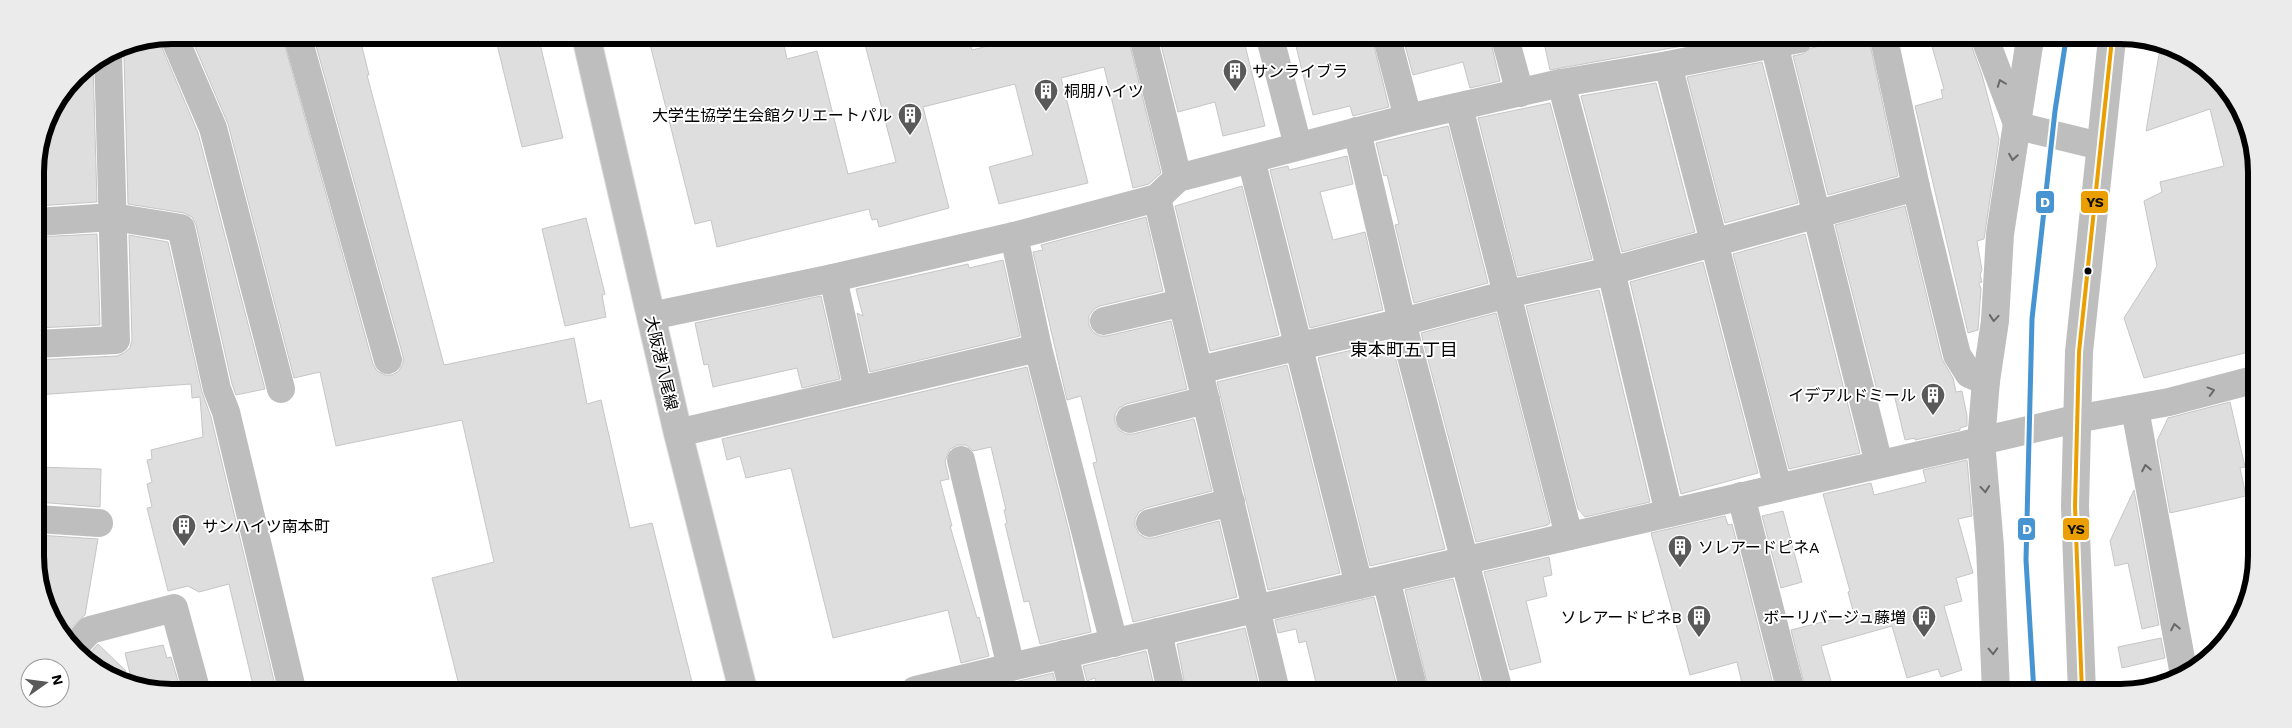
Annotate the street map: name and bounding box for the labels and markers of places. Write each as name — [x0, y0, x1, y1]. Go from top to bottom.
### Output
building icon: サンライブラ — [1222, 58, 1248, 92]
place label: サンライブラ — [1252, 62, 1348, 81]
building icon: 桐朋ハイツ — [1033, 78, 1059, 112]
place label: 桐朋ハイツ — [1064, 82, 1144, 101]
building icon: 大学生協学生会館クリエートパル — [897, 102, 923, 136]
place label: 大学生協学生会館クリエートパル — [652, 106, 892, 125]
unlabelled marker — [2083, 266, 2093, 276]
building icon: イデアルドミール — [1920, 382, 1946, 416]
place label: イデアルドミール — [1788, 386, 1916, 405]
building icon: サンハイツ南本町 — [171, 513, 197, 547]
place label: サンハイツ南本町 — [202, 517, 330, 536]
building icon: ソレアードピネA — [1667, 534, 1693, 568]
place label: ソレアードピネA — [1698, 538, 1820, 557]
building icon: ソレアードピネB — [1686, 604, 1712, 638]
building icon: ボーリバージュ藤増 — [1911, 604, 1937, 638]
place label: ソレアードピネB — [1561, 608, 1682, 627]
place label: ボーリバージュ藤増 — [1763, 608, 1906, 627]

